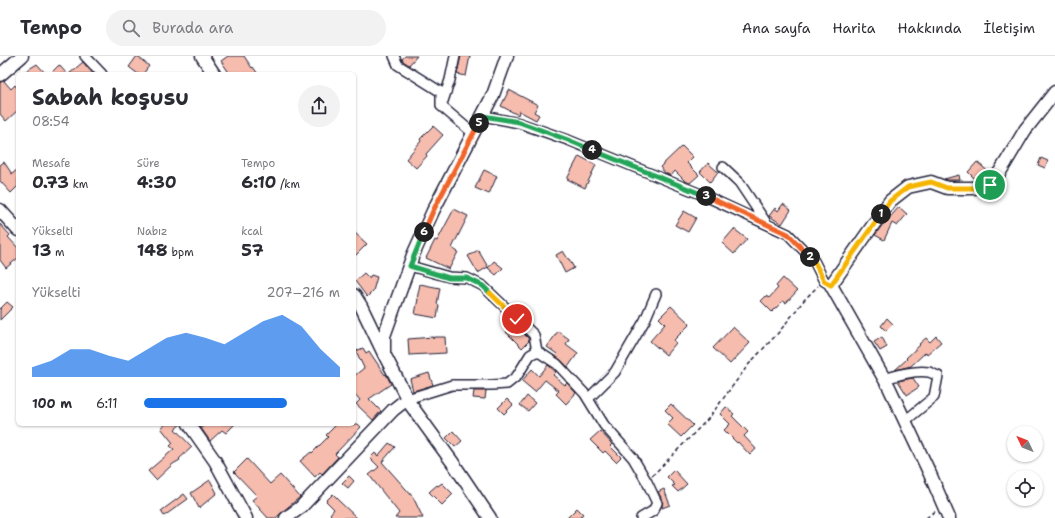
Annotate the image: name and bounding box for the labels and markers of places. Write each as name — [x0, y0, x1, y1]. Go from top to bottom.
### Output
pin: 5 — [469, 113, 489, 133]
pin: 4 — [582, 140, 602, 160]
pin — [973, 168, 1007, 202]
pin: 3 — [696, 186, 716, 206]
pin: 1 — [871, 204, 891, 224]
pin: 6 — [414, 222, 434, 242]
pin: 2 — [800, 247, 820, 267]
pin — [500, 302, 534, 336]

